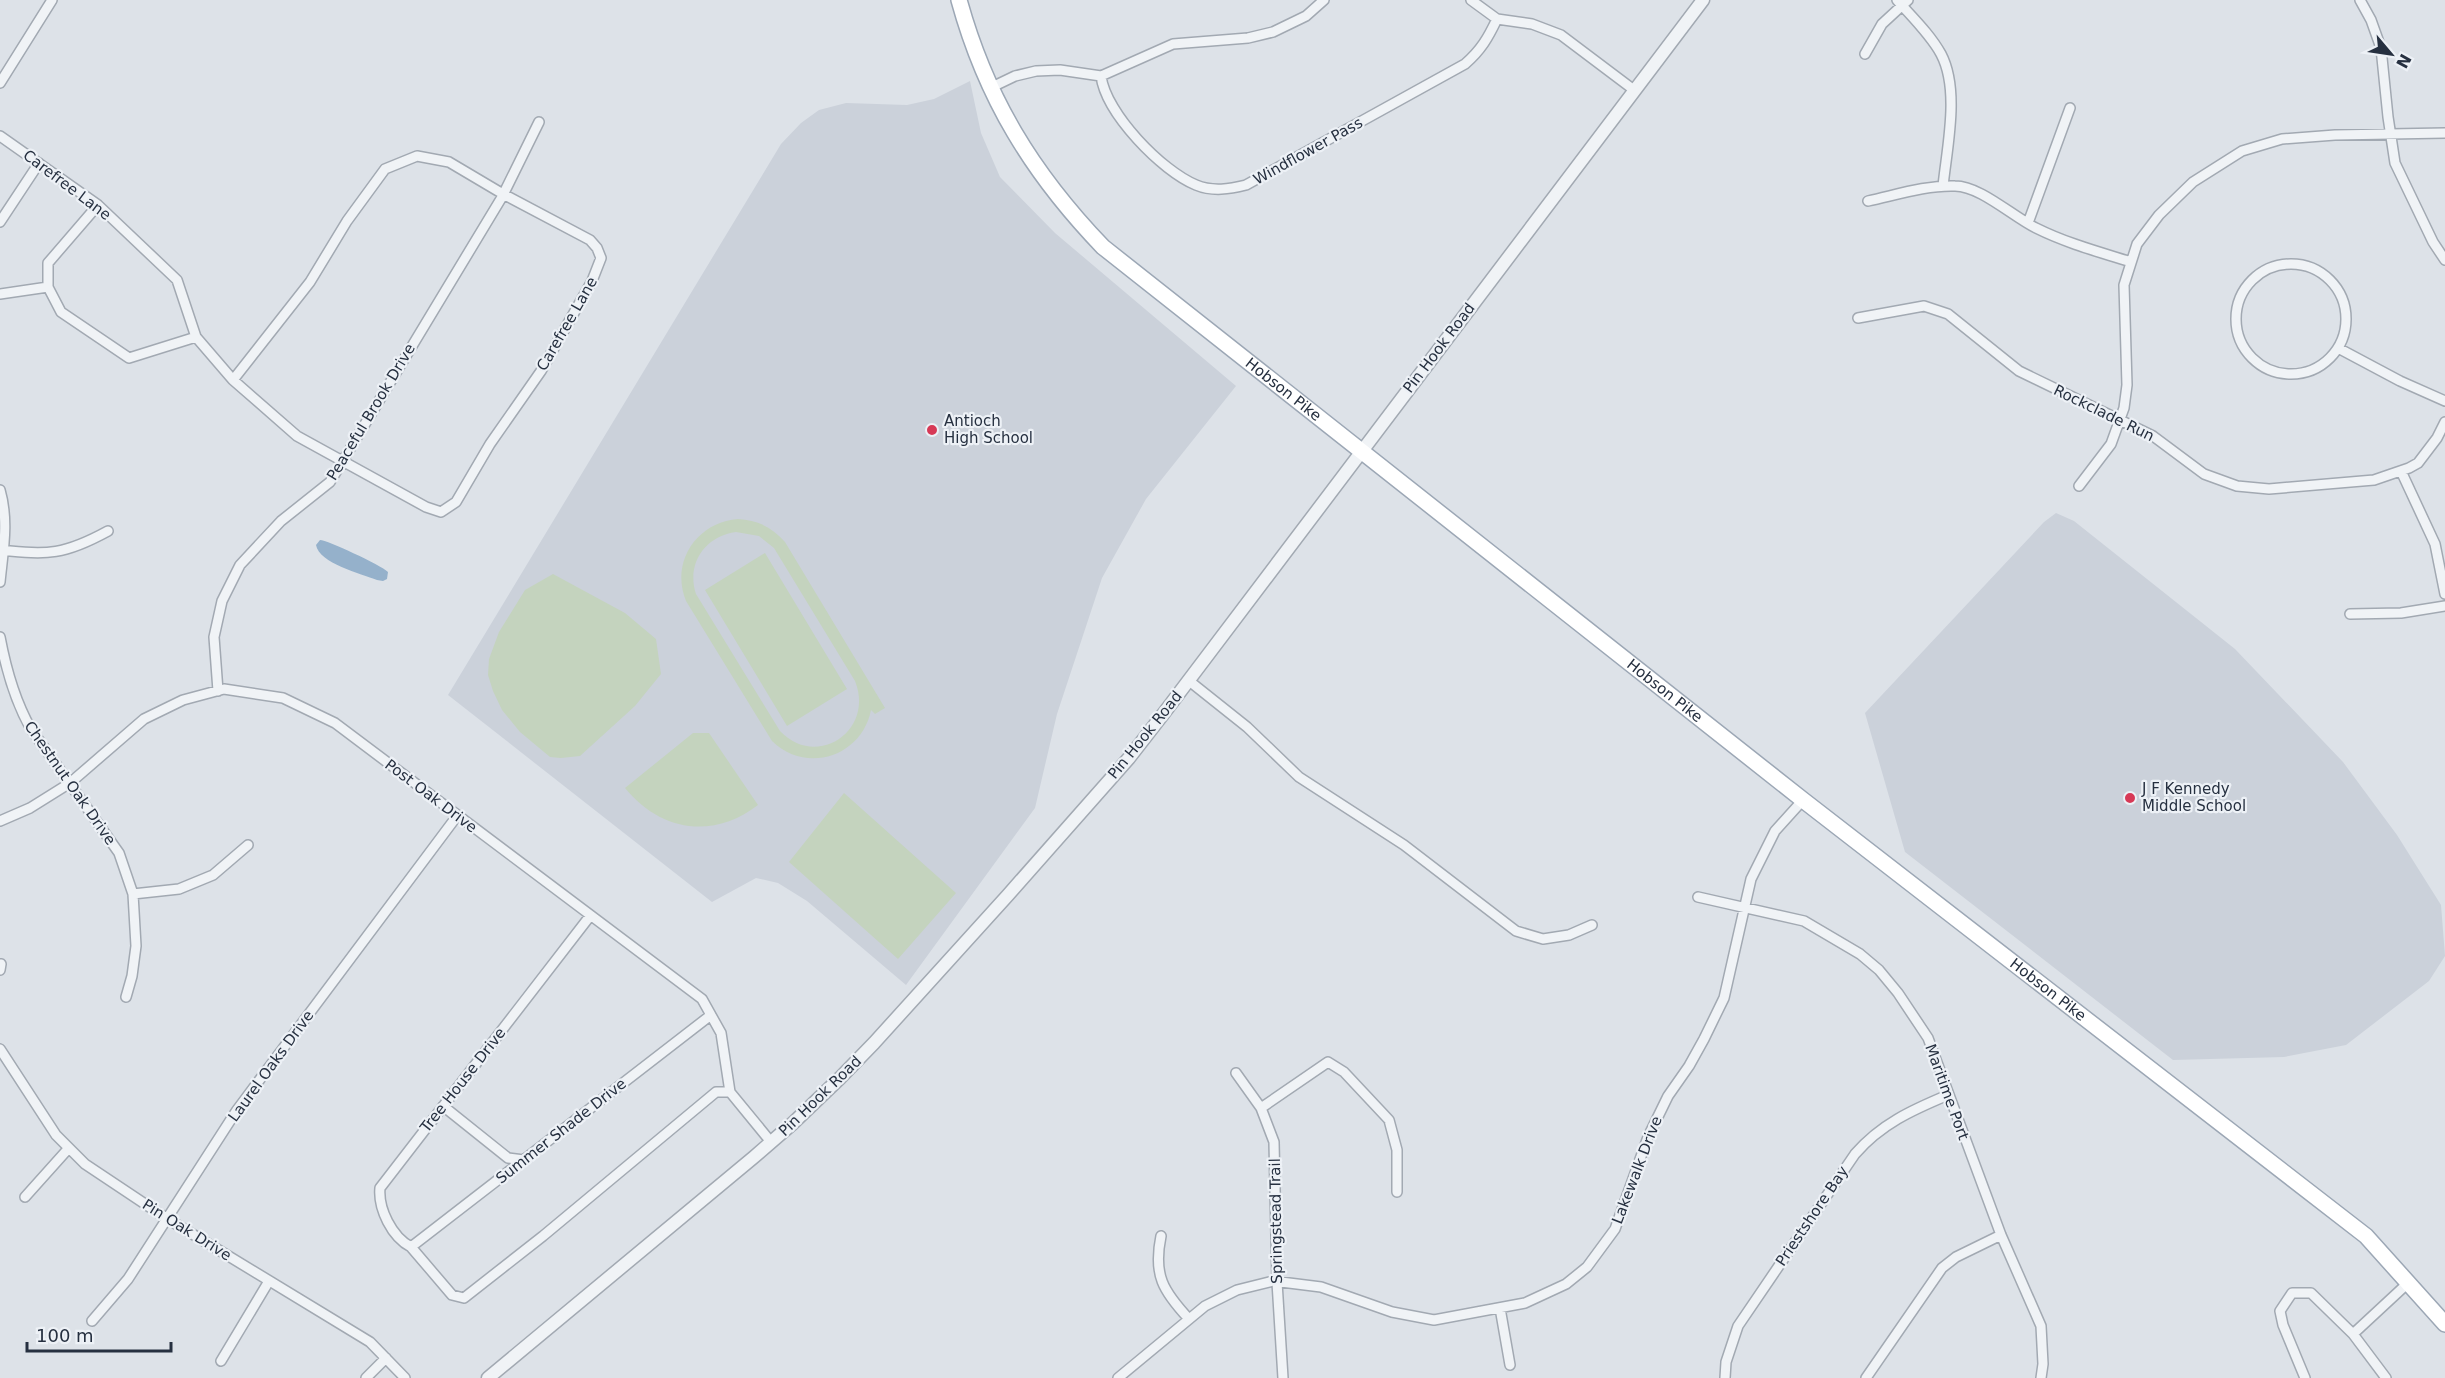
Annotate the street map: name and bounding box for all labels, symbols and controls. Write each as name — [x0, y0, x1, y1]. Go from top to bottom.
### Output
north arrow — [2361, 24, 2421, 84]
text: N — [2392, 51, 2415, 71]
street label: Windflower Pass — [1250, 113, 1366, 188]
street label: Carefree Lane — [20, 146, 114, 224]
street label: Carefree Lane — [533, 274, 601, 374]
street label: Pin Hook Road — [1399, 300, 1479, 396]
street label: Peaceful Brook Drive — [323, 340, 419, 484]
street label: Hobson Pike — [1242, 354, 1325, 425]
street label: Rockclade Run — [2051, 381, 2157, 445]
place label: Antioch High School — [944, 412, 1033, 447]
marker: Antioch High School — [925, 423, 939, 437]
street label: Hobson Pike — [1623, 655, 1706, 726]
street label: Pin Hook Road — [1104, 687, 1186, 783]
street label: Chestnut Oak Drive — [20, 718, 120, 848]
street label: Post Oak Drive — [381, 756, 481, 836]
place label: J F Kennedy Middle School — [2141, 780, 2246, 815]
marker: J F Kennedy Middle School — [2123, 791, 2137, 805]
street label: Hobson Pike — [2006, 955, 2090, 1025]
street label: Laurel Oaks Drive — [225, 1007, 317, 1125]
street label: Tree House Drive — [416, 1024, 509, 1137]
street label: Maritime Port — [1921, 1042, 1973, 1143]
street label: Pin Hook Road — [775, 1052, 865, 1140]
street label: Summer Shade Drive — [492, 1075, 630, 1187]
street label: Lakewalk Drive — [1608, 1114, 1666, 1226]
street label: Springstead Trail — [1266, 1158, 1286, 1284]
street label: Priestshore Bay — [1772, 1162, 1852, 1269]
street label: Pin Oak Drive — [139, 1195, 235, 1265]
scale bar — [27, 1315, 171, 1353]
text: 100 m — [36, 1325, 94, 1346]

